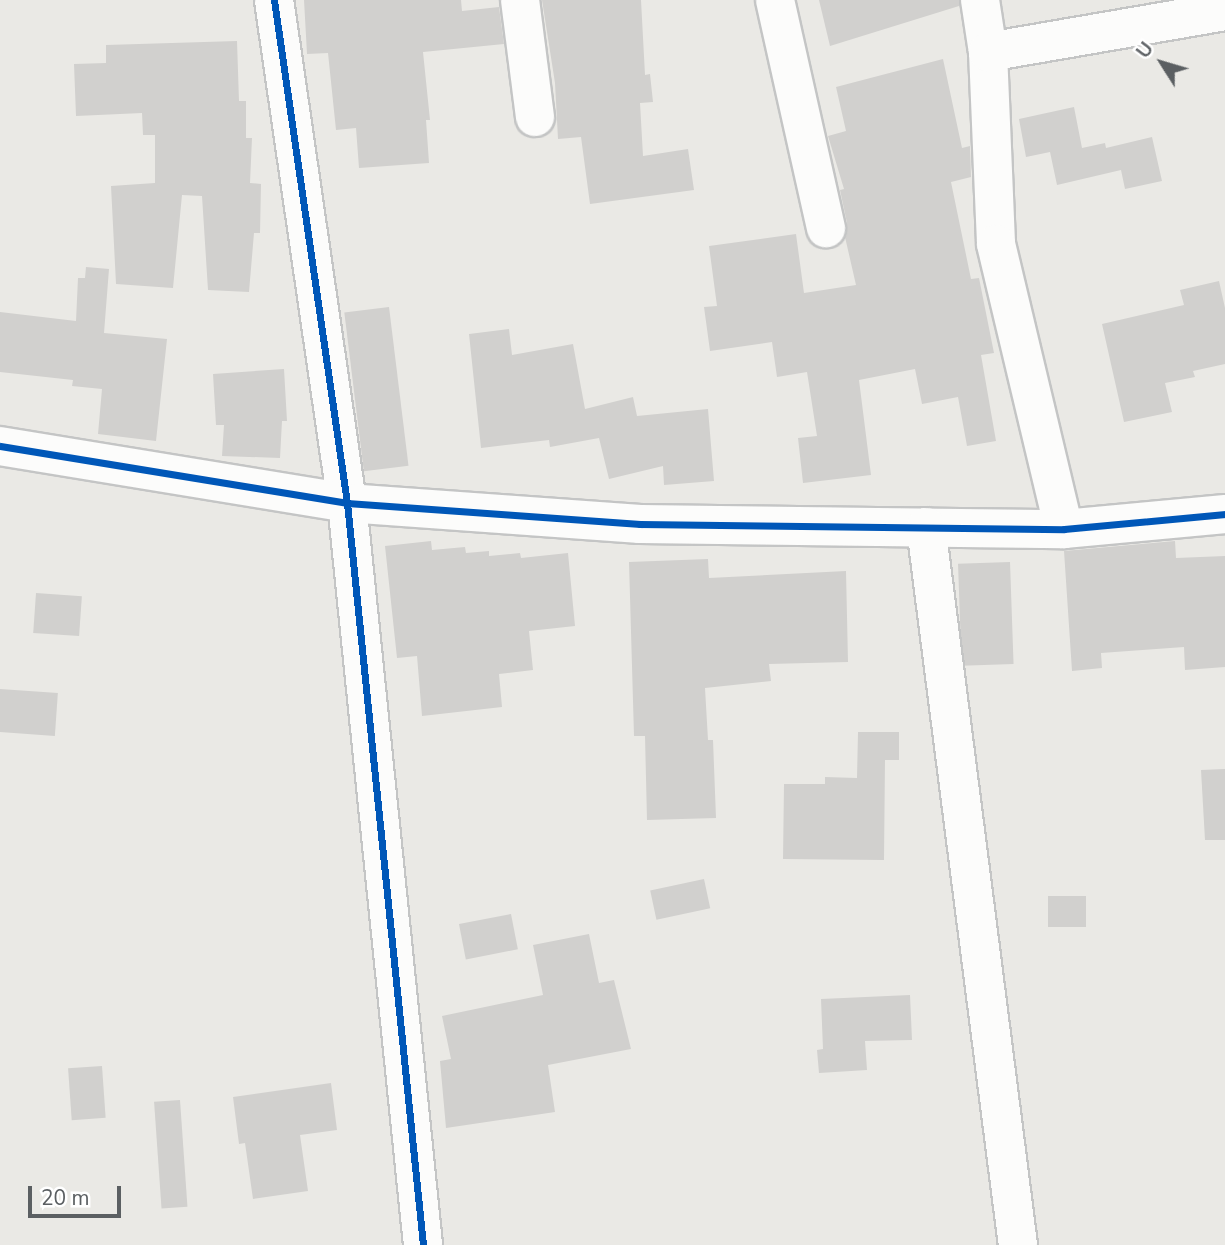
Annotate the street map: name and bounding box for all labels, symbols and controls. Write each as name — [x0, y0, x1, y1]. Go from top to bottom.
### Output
north arrow — [1127, 28, 1197, 98]
text: U — [1131, 37, 1160, 64]
scale bar — [32, 1172, 124, 1216]
text: 20 m — [41, 1184, 90, 1212]

